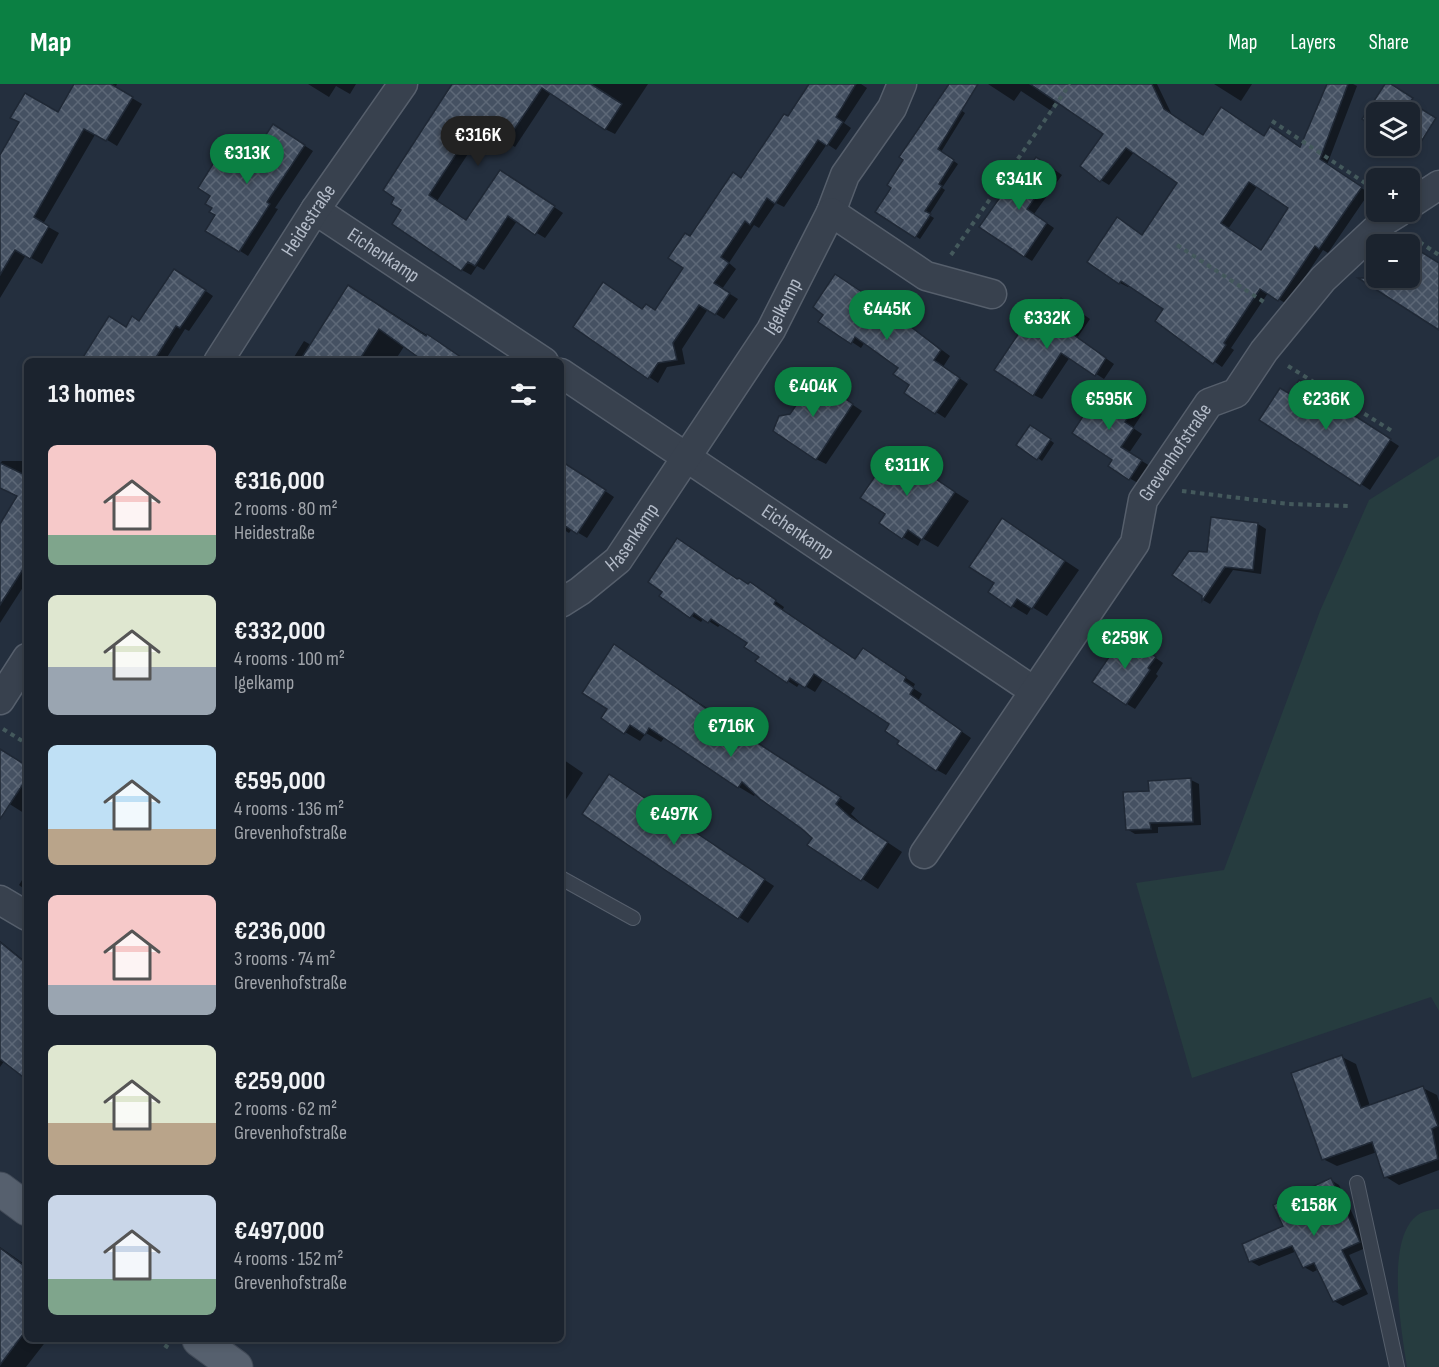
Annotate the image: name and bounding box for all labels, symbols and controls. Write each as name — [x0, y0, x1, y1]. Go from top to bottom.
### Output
text: Map — [30, 26, 71, 59]
text: Map — [1228, 30, 1257, 55]
text: Layers — [1290, 30, 1336, 55]
text: Share — [1369, 30, 1409, 55]
map controls — [1366, 102, 1420, 288]
button: layers — [1366, 102, 1420, 156]
pin: €316K — [436, 116, 520, 167]
text: €316K — [455, 123, 501, 147]
pin: €313K — [205, 134, 289, 185]
text: €313K — [224, 141, 270, 165]
pin: €341K — [977, 160, 1061, 211]
text: €341K — [996, 167, 1042, 191]
button: + — [1366, 168, 1420, 222]
street label: Heidestraße — [276, 180, 341, 261]
street label: Eichenkamp — [343, 223, 424, 288]
button: − — [1366, 234, 1420, 288]
street label: Igelkamp — [759, 274, 807, 340]
pin: €445K — [845, 290, 929, 341]
text: €445K — [863, 297, 911, 321]
pin: €332K — [1005, 299, 1089, 350]
text: €332K — [1023, 306, 1071, 330]
pin: €404K — [771, 367, 855, 418]
text: €404K — [789, 374, 837, 398]
icon: filters — [507, 378, 540, 411]
text: 13 homes — [48, 379, 135, 410]
pin: €595K — [1067, 380, 1151, 431]
pin: €236K — [1284, 380, 1368, 431]
text: €595K — [1085, 387, 1133, 411]
text: €236K — [1302, 387, 1350, 411]
street label: Grevenhofstraße — [1134, 399, 1217, 506]
pin: €311K — [865, 446, 949, 497]
text: €311K — [884, 453, 930, 477]
text: €316,000 — [234, 466, 325, 497]
icon: home — [96, 469, 168, 541]
text: 2 rooms · 80 m² — [234, 497, 338, 521]
street label: Hasenkamp — [601, 499, 664, 577]
street label: Eichenkamp — [757, 499, 838, 565]
text: Heidestraße — [234, 521, 315, 545]
text: €332,000 — [234, 616, 325, 647]
icon: home — [96, 619, 168, 691]
pin: €259K — [1083, 619, 1167, 670]
text: €259K — [1101, 626, 1149, 650]
text: 4 rooms · 100 m² — [234, 647, 345, 671]
text: Igelkamp — [234, 671, 294, 695]
pin: €716K — [689, 707, 773, 758]
text: €716K — [708, 714, 754, 738]
text: €595,000 — [234, 766, 326, 797]
icon: home — [96, 769, 168, 841]
pin: €497K — [632, 795, 716, 846]
text: 4 rooms · 136 m² — [234, 797, 344, 821]
text: €497K — [650, 802, 698, 826]
text: Grevenhofstraße — [234, 821, 347, 845]
text: €236,000 — [234, 916, 326, 947]
icon: home — [96, 919, 168, 991]
text: 3 rooms · 74 m² — [234, 947, 336, 971]
text: Grevenhofstraße — [234, 971, 347, 995]
text: €259,000 — [234, 1066, 325, 1097]
icon: home — [96, 1069, 168, 1141]
text: 2 rooms · 62 m² — [234, 1097, 337, 1121]
text: Grevenhofstraße — [234, 1121, 347, 1145]
pin: €158K — [1272, 1186, 1356, 1237]
text: €158K — [1291, 1193, 1337, 1217]
text: €497,000 — [234, 1216, 324, 1247]
icon: home — [96, 1219, 168, 1291]
text: 4 rooms · 152 m² — [234, 1247, 343, 1271]
text: Grevenhofstraße — [234, 1271, 347, 1295]

